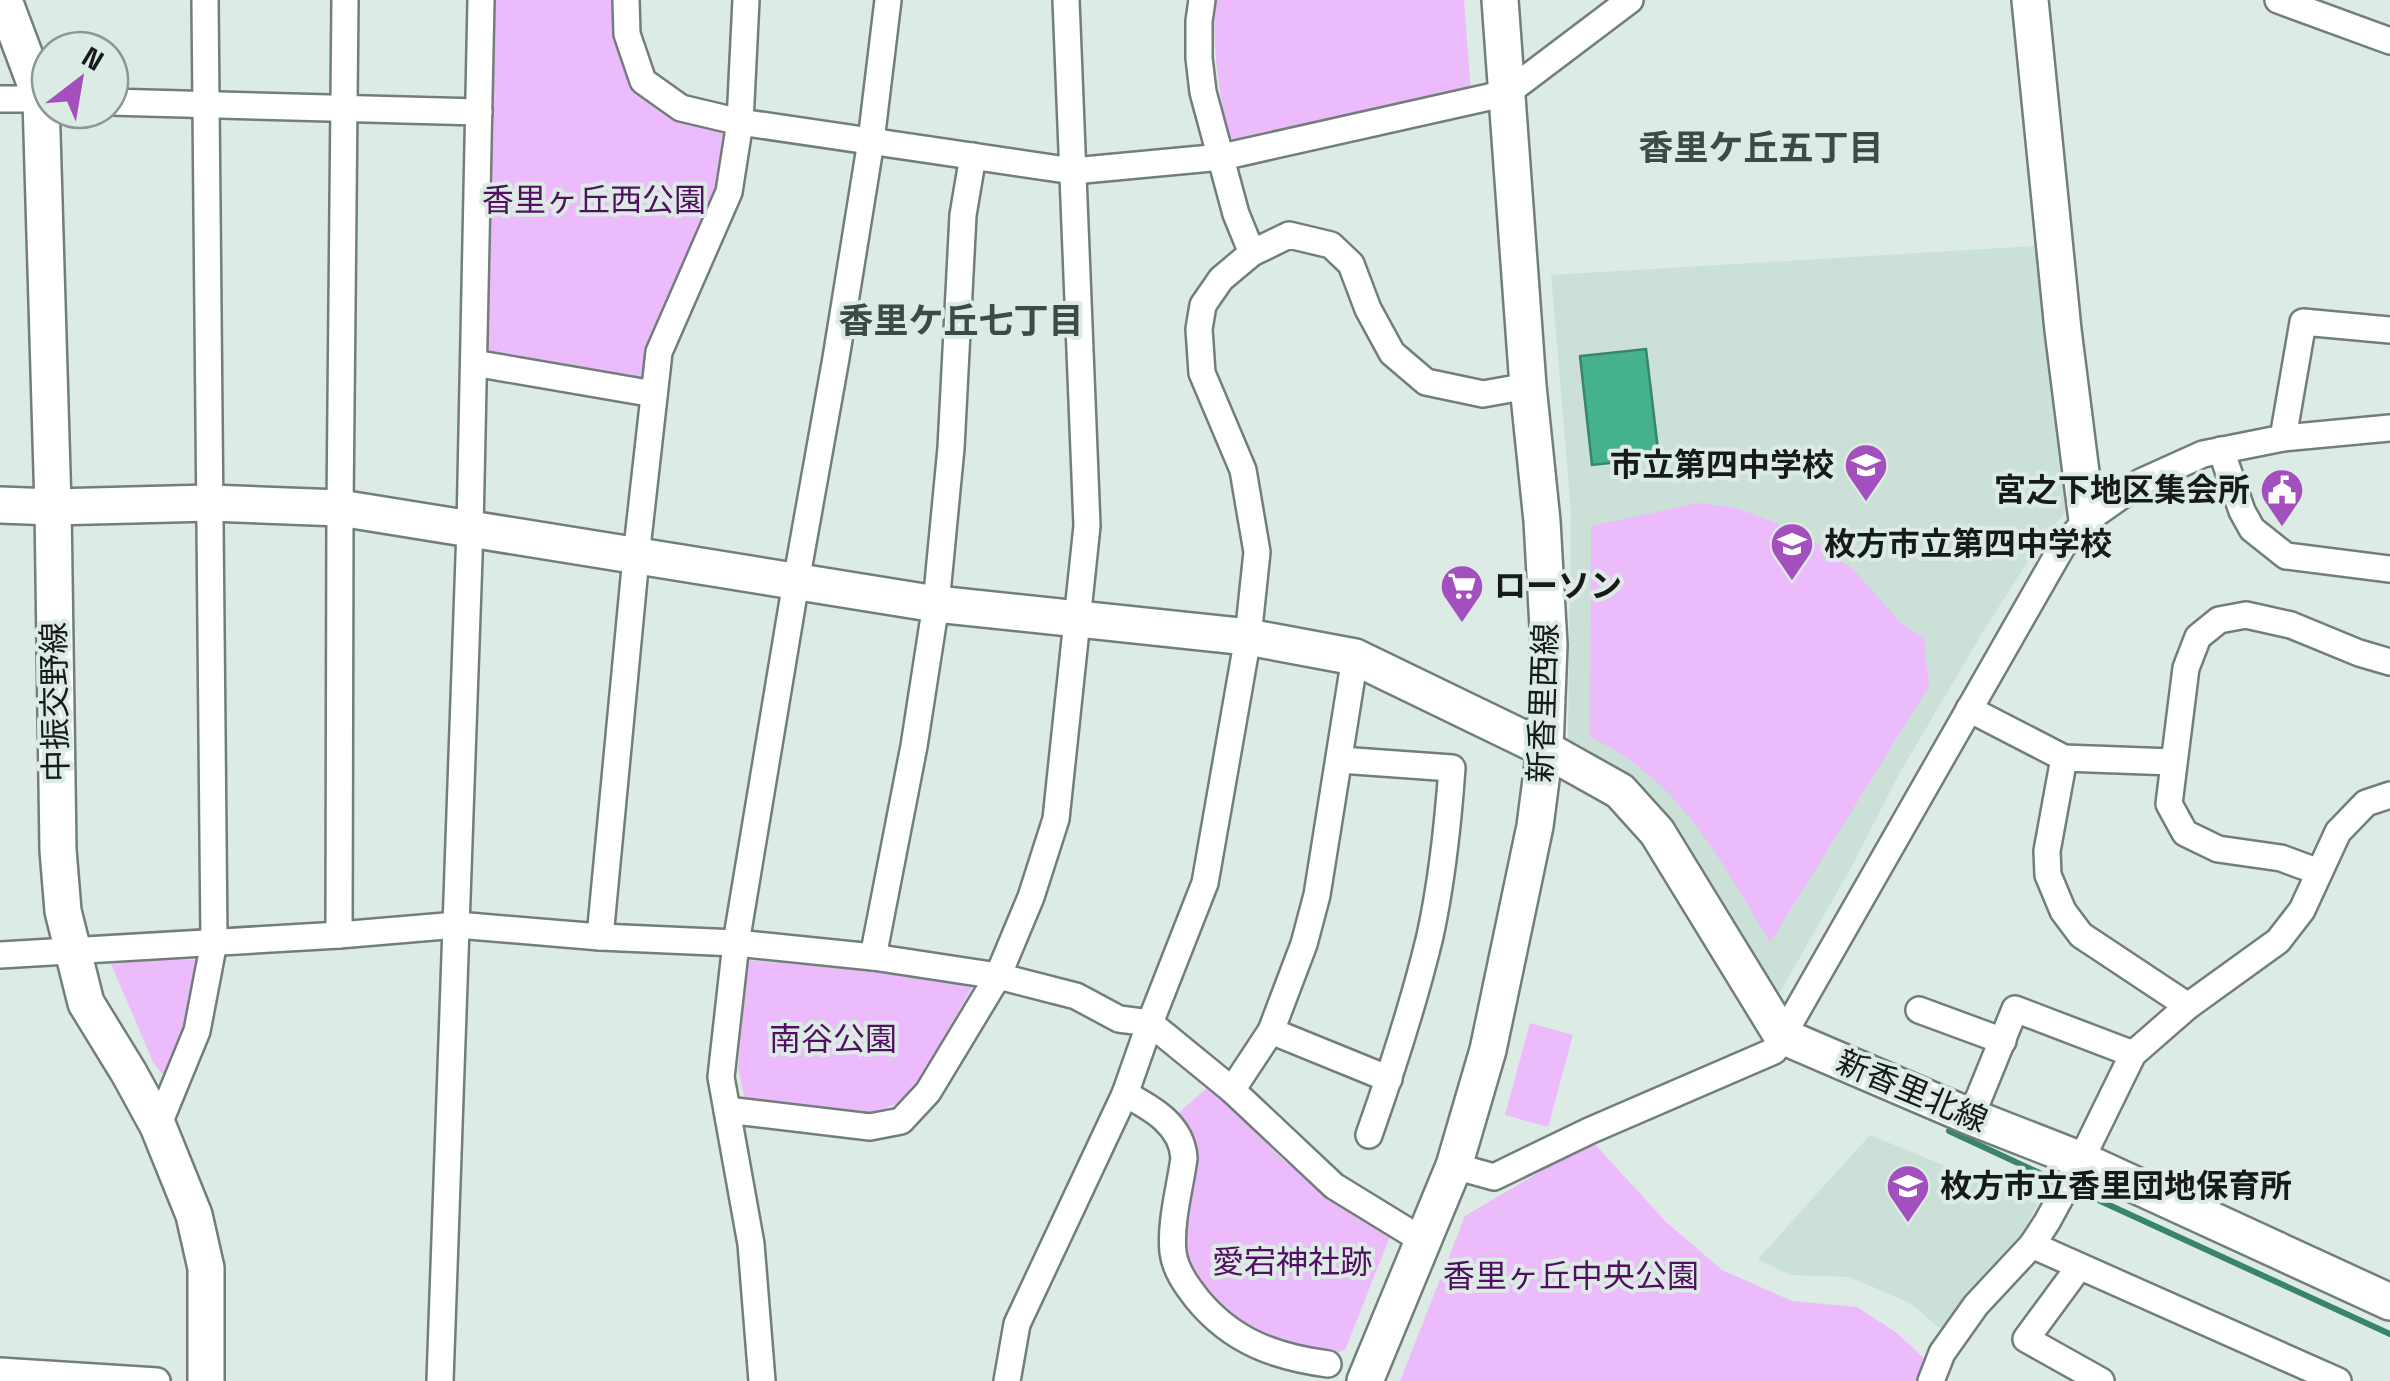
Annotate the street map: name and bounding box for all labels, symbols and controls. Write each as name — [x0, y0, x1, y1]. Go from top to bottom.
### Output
north arrow — [30, 30, 130, 130]
text: N — [76, 38, 110, 79]
district label: 香里ケ丘五丁目 — [1638, 126, 1884, 170]
park label: 香里ヶ丘西公園 — [482, 180, 706, 220]
district label: 香里ケ丘七丁目 — [838, 299, 1084, 343]
school or university icon: 市立第四中学校 — [1843, 442, 1889, 503]
place label: 市立第四中学校 — [1610, 445, 1834, 485]
public building icon: 宮之下地区集会所 — [2259, 467, 2305, 528]
place label: 宮之下地区集会所 — [1994, 470, 2250, 510]
school or university icon: 枚方市立第四中学校 — [1769, 521, 1815, 582]
place label: 枚方市立第四中学校 — [1824, 524, 2112, 564]
supermarket icon: ローソン — [1439, 563, 1485, 624]
place label: ローソン — [1494, 566, 1622, 606]
street label: 中振交野線 — [34, 622, 76, 782]
street label: 新香里西線 — [1520, 622, 1566, 784]
park label: 南谷公園 — [769, 1019, 897, 1059]
street label: 新香里北線 — [1831, 1041, 1993, 1141]
school or university icon: 枚方市立香里団地保育所 — [1885, 1163, 1931, 1224]
place label: 枚方市立香里団地保育所 — [1940, 1166, 2292, 1206]
park label: 愛宕神社跡 — [1212, 1242, 1372, 1282]
park label: 香里ヶ丘中央公園 — [1443, 1256, 1699, 1296]

